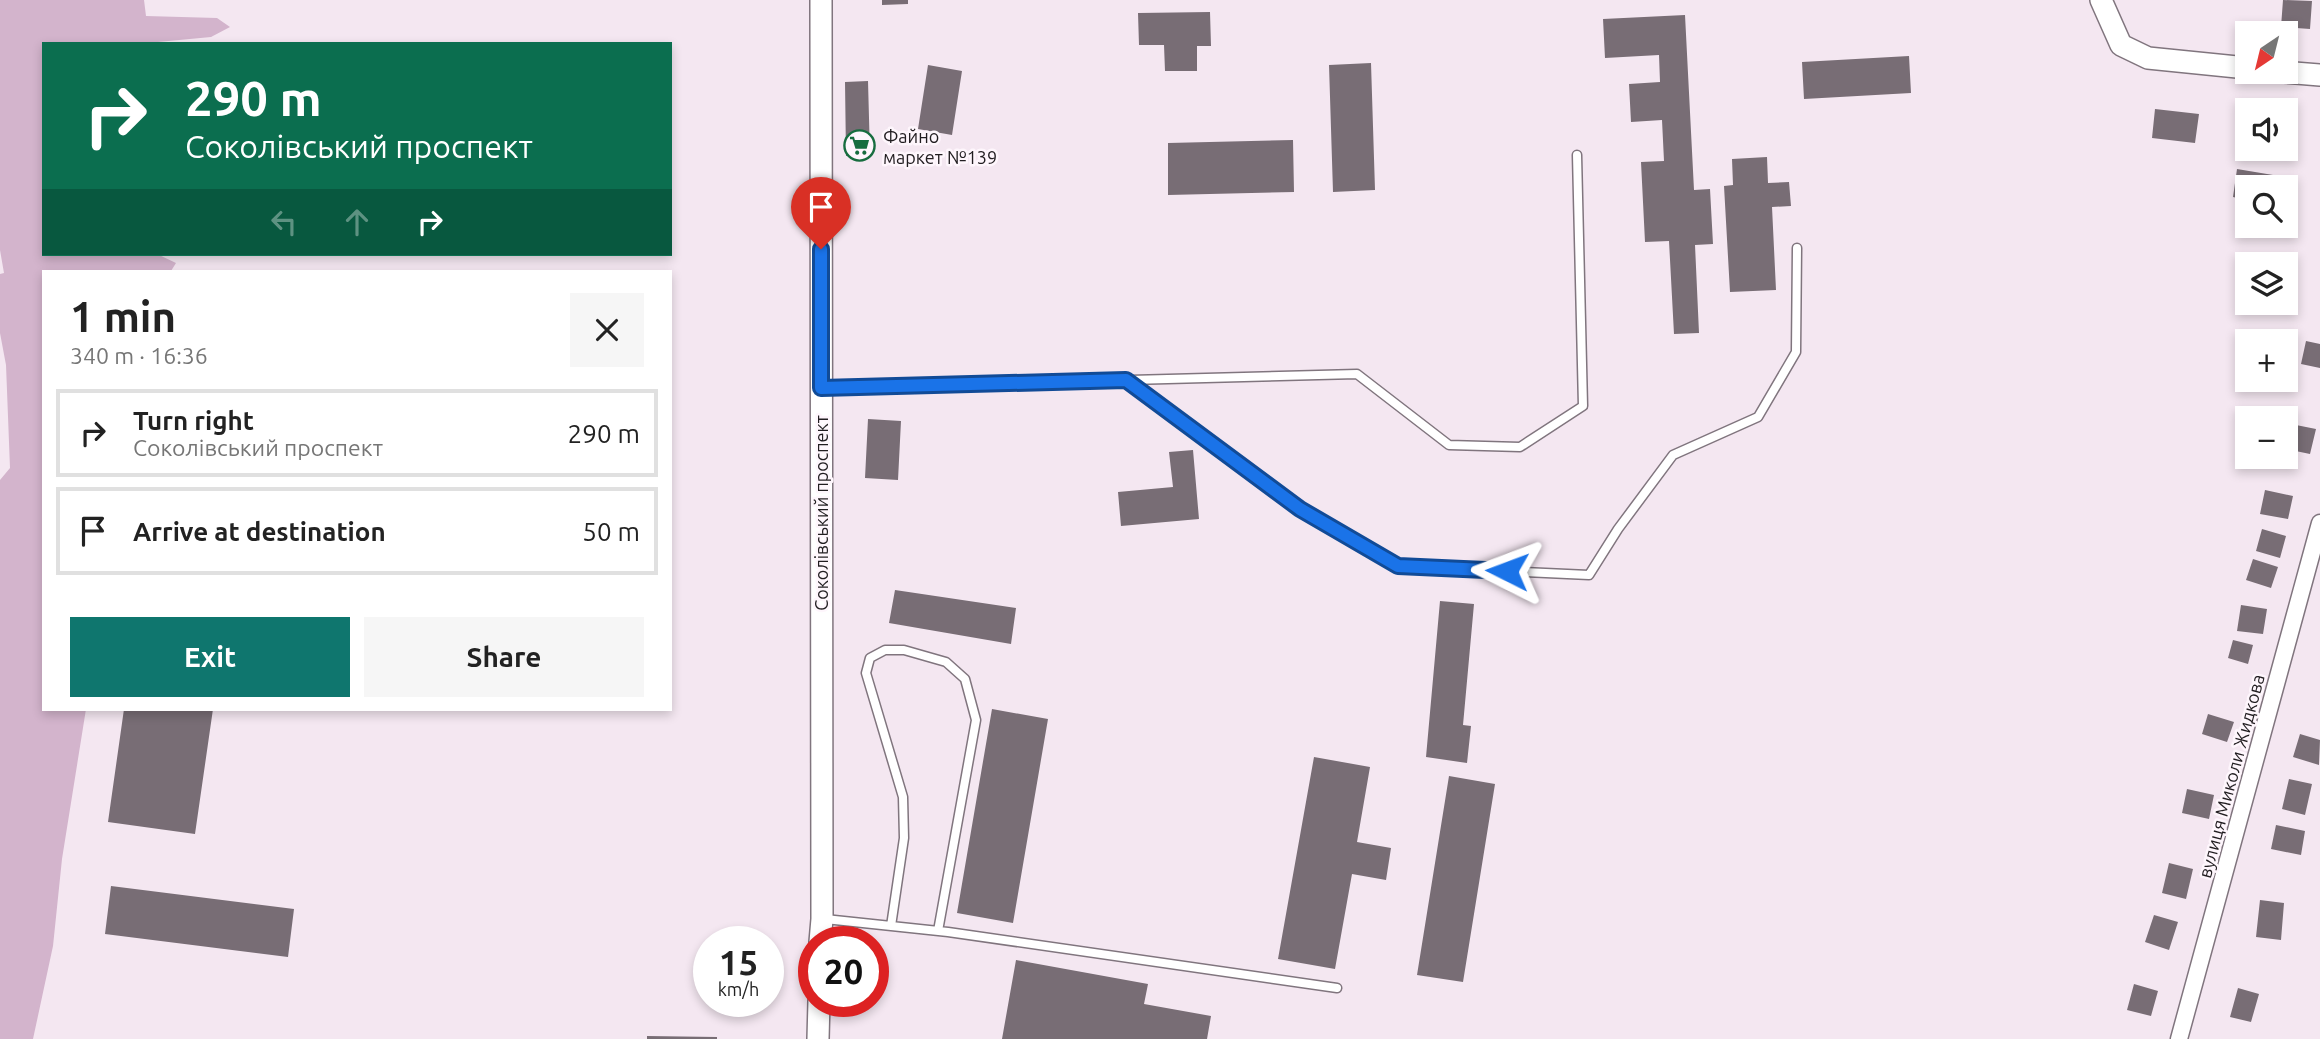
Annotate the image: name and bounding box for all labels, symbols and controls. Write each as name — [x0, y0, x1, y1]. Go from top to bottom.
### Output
north arrow — [2235, 21, 2298, 84]
map controls — [2235, 21, 2298, 469]
icon: right — [70, 70, 161, 161]
text: 290 m — [185, 70, 322, 125]
button: sound — [2235, 98, 2298, 161]
place label: Файно маркет №139 — [883, 126, 997, 167]
text: Соколівський проспект — [185, 128, 533, 164]
supermarket icon: Файно маркет №139 — [843, 129, 877, 163]
button: search — [2235, 175, 2298, 238]
pin — [791, 177, 851, 249]
icon: arrive — [802, 188, 840, 226]
icon: left — [265, 203, 303, 241]
icon: ahead — [338, 203, 376, 241]
icon: right — [411, 203, 449, 241]
button: layers — [2235, 252, 2298, 315]
text: 1 min — [70, 293, 176, 340]
button: close — [570, 293, 644, 367]
button: + — [2235, 329, 2298, 392]
text: 340 m · 16:36 — [70, 343, 208, 368]
text: Turn right — [133, 406, 254, 435]
button: − — [2235, 406, 2298, 469]
icon: right — [74, 414, 112, 452]
street label: Соколівський проспект — [811, 415, 831, 611]
text: 290 m — [568, 419, 640, 448]
text: Соколівський проспект — [133, 435, 383, 460]
icon: arrive — [74, 512, 112, 550]
text: Arrive at destination — [133, 517, 386, 546]
text: 50 m — [582, 517, 640, 546]
position arrow — [1470, 534, 1544, 608]
button: Exit — [70, 617, 350, 697]
button: Share — [364, 617, 644, 697]
street label: вулиця Миколи Жидкова — [2194, 672, 2268, 880]
speed limit sign: 20 — [798, 926, 889, 1017]
text: 15 — [719, 942, 758, 982]
text: km/h — [718, 979, 759, 999]

